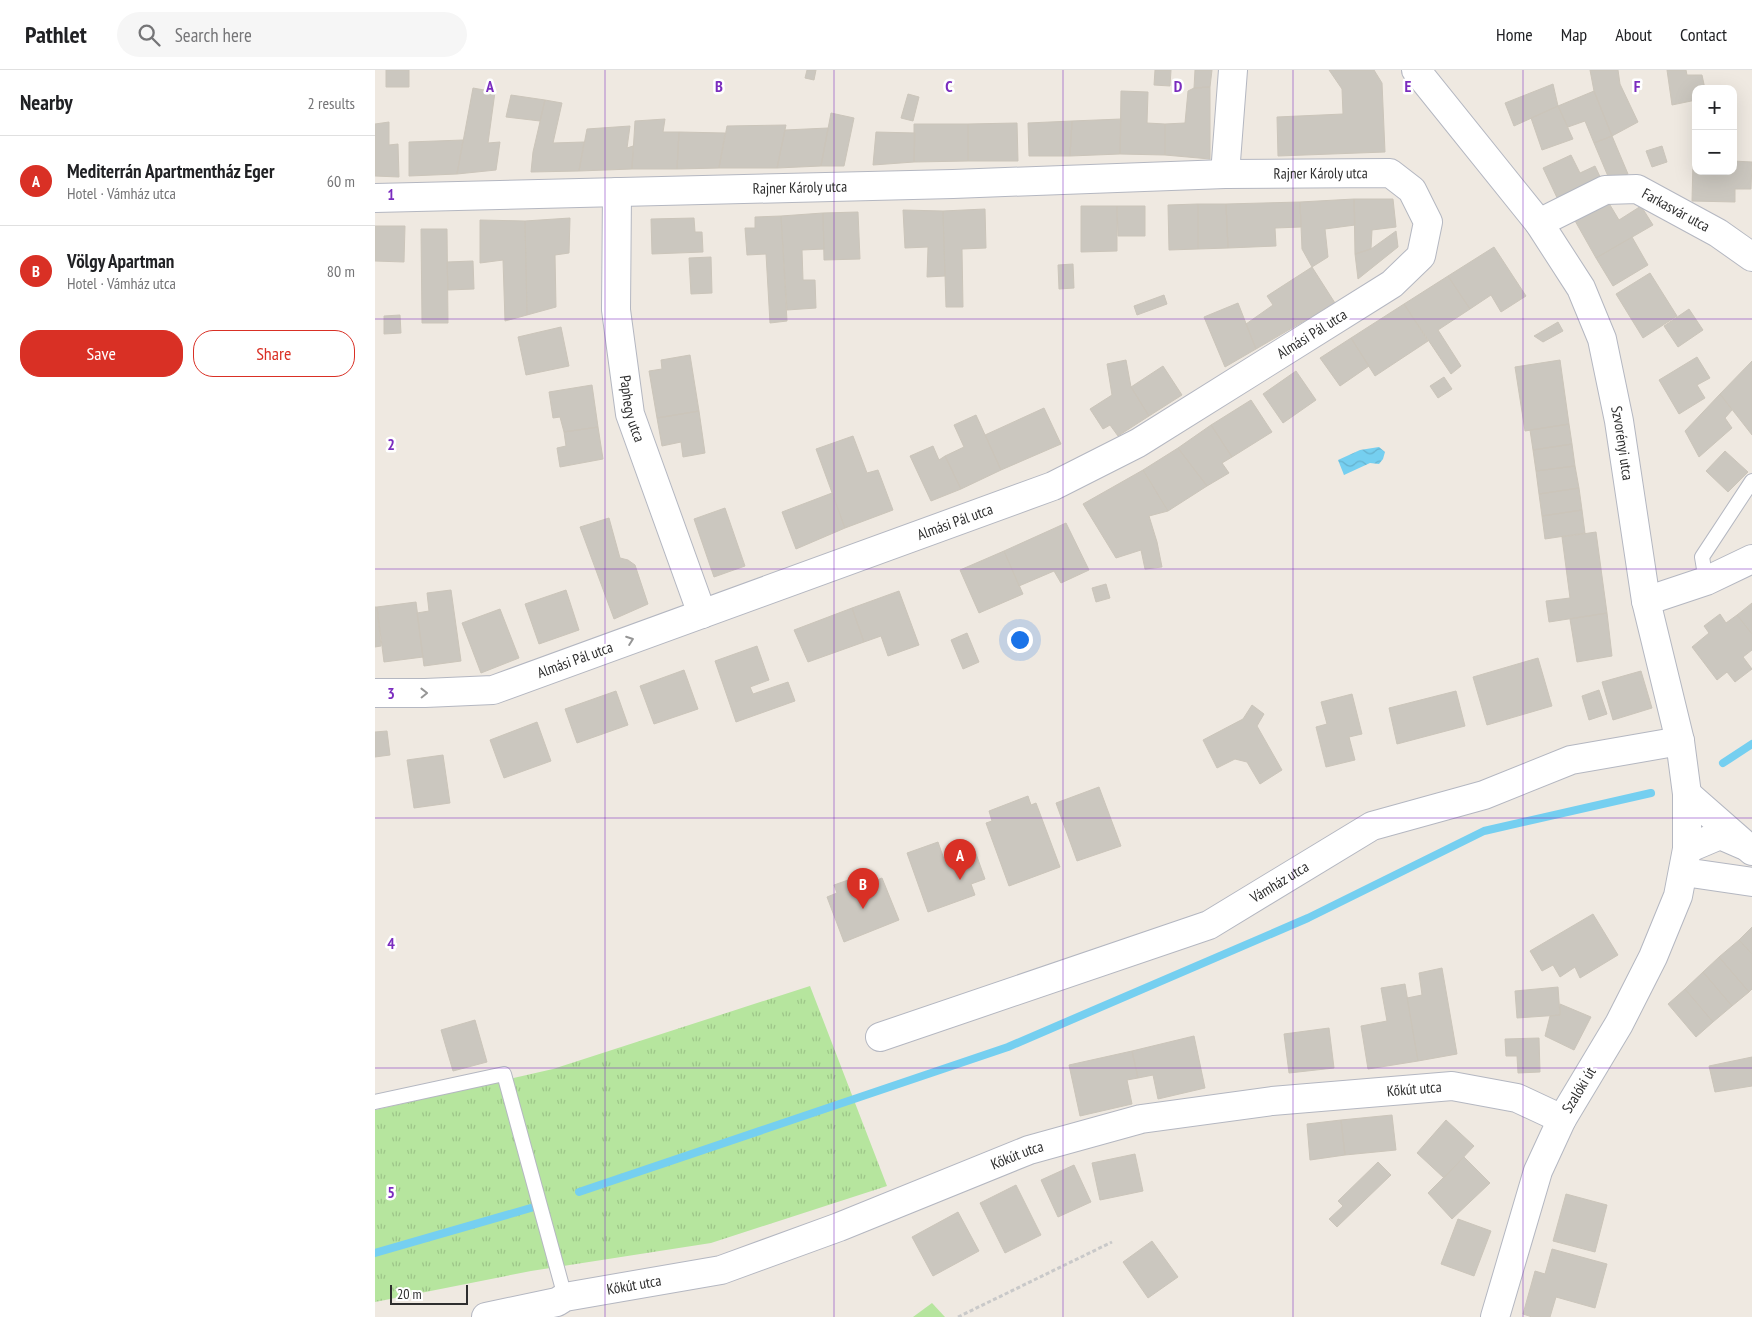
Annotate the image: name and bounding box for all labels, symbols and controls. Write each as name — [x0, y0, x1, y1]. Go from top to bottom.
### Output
search box — [117, 12, 467, 57]
text: Pathlet — [25, 19, 87, 50]
icon: search — [135, 21, 163, 49]
text: Search here — [175, 23, 252, 47]
text: Home — [1496, 23, 1533, 46]
text: Map — [1561, 23, 1587, 46]
text: About — [1615, 23, 1652, 46]
text: Contact — [1680, 23, 1727, 46]
text: A — [485, 76, 495, 96]
text: B — [715, 76, 723, 96]
text: C — [945, 76, 953, 96]
text: D — [1174, 76, 1183, 96]
text: E — [1405, 76, 1412, 96]
text: F — [1634, 76, 1641, 96]
map controls — [1692, 85, 1737, 175]
button: + — [1692, 85, 1737, 130]
text: Nearby — [20, 89, 73, 116]
text: 2 results — [308, 93, 355, 113]
button: − — [1692, 130, 1737, 175]
text: Mediterrán Apartmentház Eger — [67, 159, 274, 183]
street label: Rajner Károly utca — [1273, 163, 1368, 183]
text: A — [32, 171, 40, 191]
text: 60 m — [327, 171, 355, 191]
street label: Rajner Károly utca — [752, 177, 847, 198]
text: Hotel · Vámház utca — [67, 183, 176, 203]
text: 1 — [387, 184, 395, 204]
street label: Farkasvár utca — [1639, 184, 1713, 236]
text: Völgy Apartman — [67, 249, 174, 273]
text: B — [32, 261, 40, 281]
text: 80 m — [327, 261, 355, 281]
text: Hotel · Vámház utca — [67, 273, 176, 293]
street label: Almási Pál utca — [1273, 305, 1350, 363]
button: Save — [20, 330, 183, 377]
button: Share — [193, 330, 355, 377]
street label: Paphegy utca — [616, 374, 649, 445]
street label: Szvorényi utca — [1607, 404, 1638, 482]
text: 2 — [387, 434, 395, 454]
street label: Almási Pál utca — [914, 499, 995, 544]
your location — [1007, 627, 1033, 653]
one-way arrow — [625, 636, 634, 646]
street label: Almási Pál utca — [534, 637, 615, 682]
text: 3 — [387, 683, 395, 703]
one-way arrow — [420, 688, 428, 698]
pin: A — [944, 839, 976, 880]
street label: Vámház utca — [1246, 857, 1312, 907]
pin: B — [847, 868, 879, 909]
text: 4 — [387, 933, 395, 953]
street label: Szalóki út — [1557, 1063, 1600, 1116]
street label: Kőkút utca — [1386, 1077, 1442, 1100]
street label: Kőkút utca — [988, 1136, 1045, 1173]
text: 5 — [387, 1182, 395, 1202]
street label: Kőkút utca — [605, 1271, 663, 1299]
scale bar — [390, 1282, 467, 1305]
text: 20 m — [397, 1285, 422, 1303]

